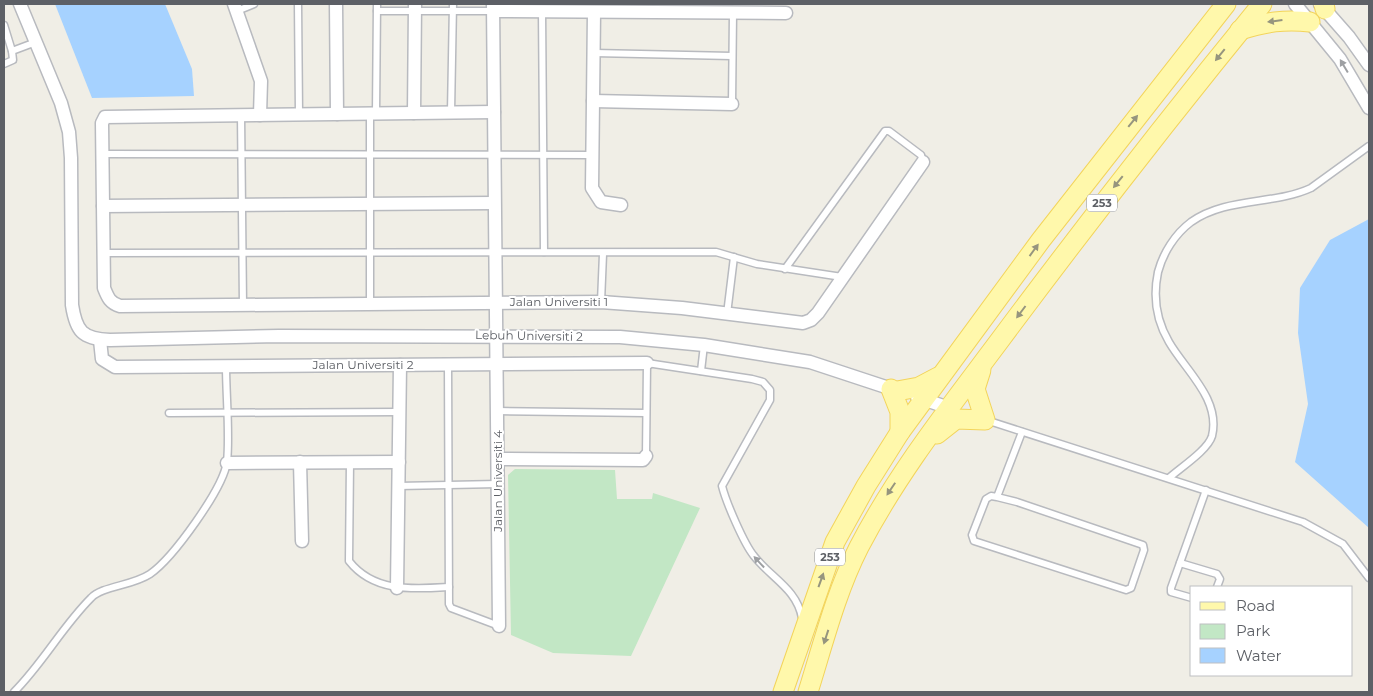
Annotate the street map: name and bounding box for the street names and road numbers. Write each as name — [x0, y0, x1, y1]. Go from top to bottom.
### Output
road number: 253 — [1087, 194, 1117, 212]
street label: Jalan Universiti 1 — [509, 294, 608, 309]
street label: Lebuh Universiti 2 — [475, 327, 583, 344]
street label: Jalan Universiti 2 — [312, 357, 414, 372]
street label: Jalan Universiti 4 — [490, 430, 505, 533]
road number: 253 — [815, 548, 845, 566]

